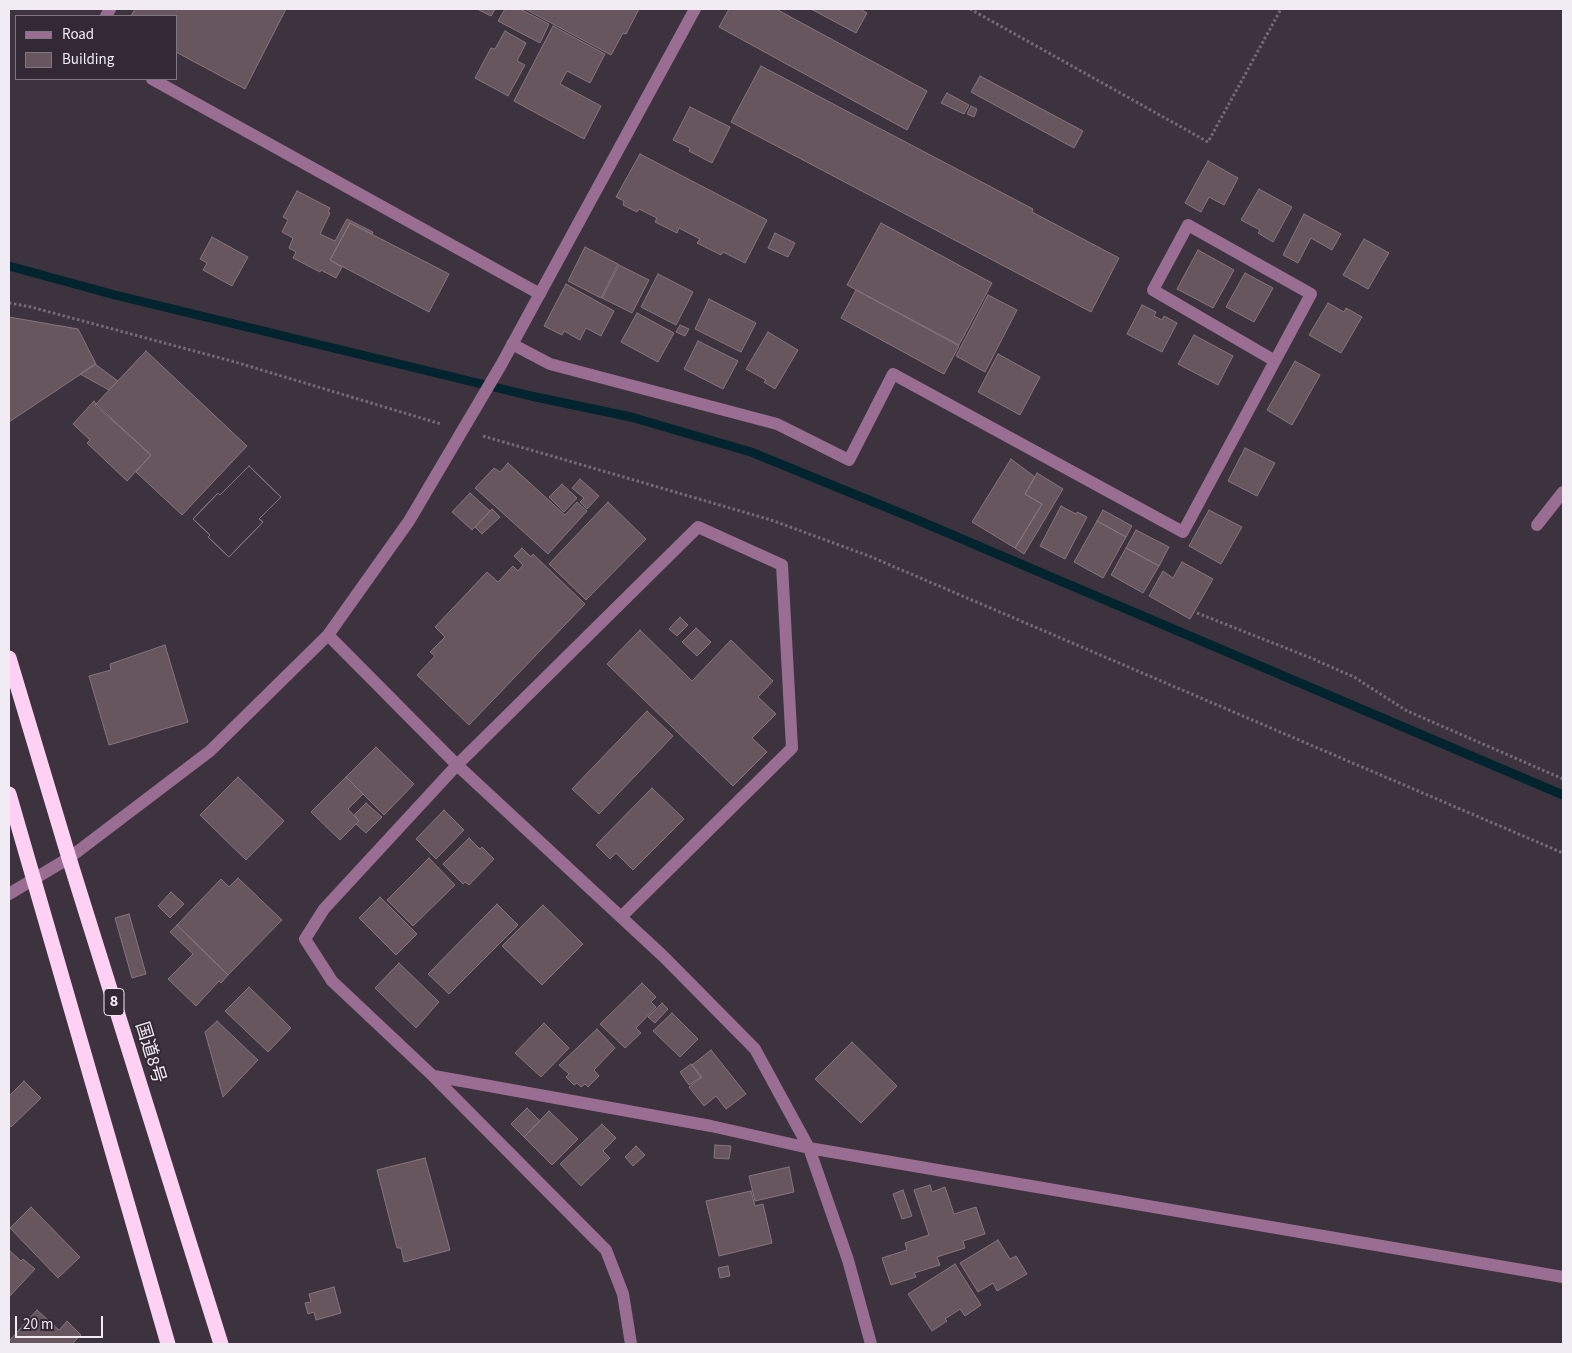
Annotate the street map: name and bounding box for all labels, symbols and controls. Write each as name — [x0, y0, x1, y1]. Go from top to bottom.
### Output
legend — [15, 15, 178, 80]
text: Road — [62, 24, 94, 45]
text: Building — [62, 49, 114, 70]
road number: 8 — [104, 989, 124, 1016]
street label: 国道8号 — [129, 1020, 169, 1086]
scale bar — [18, 1306, 105, 1338]
text: 20 m — [23, 1314, 53, 1335]

